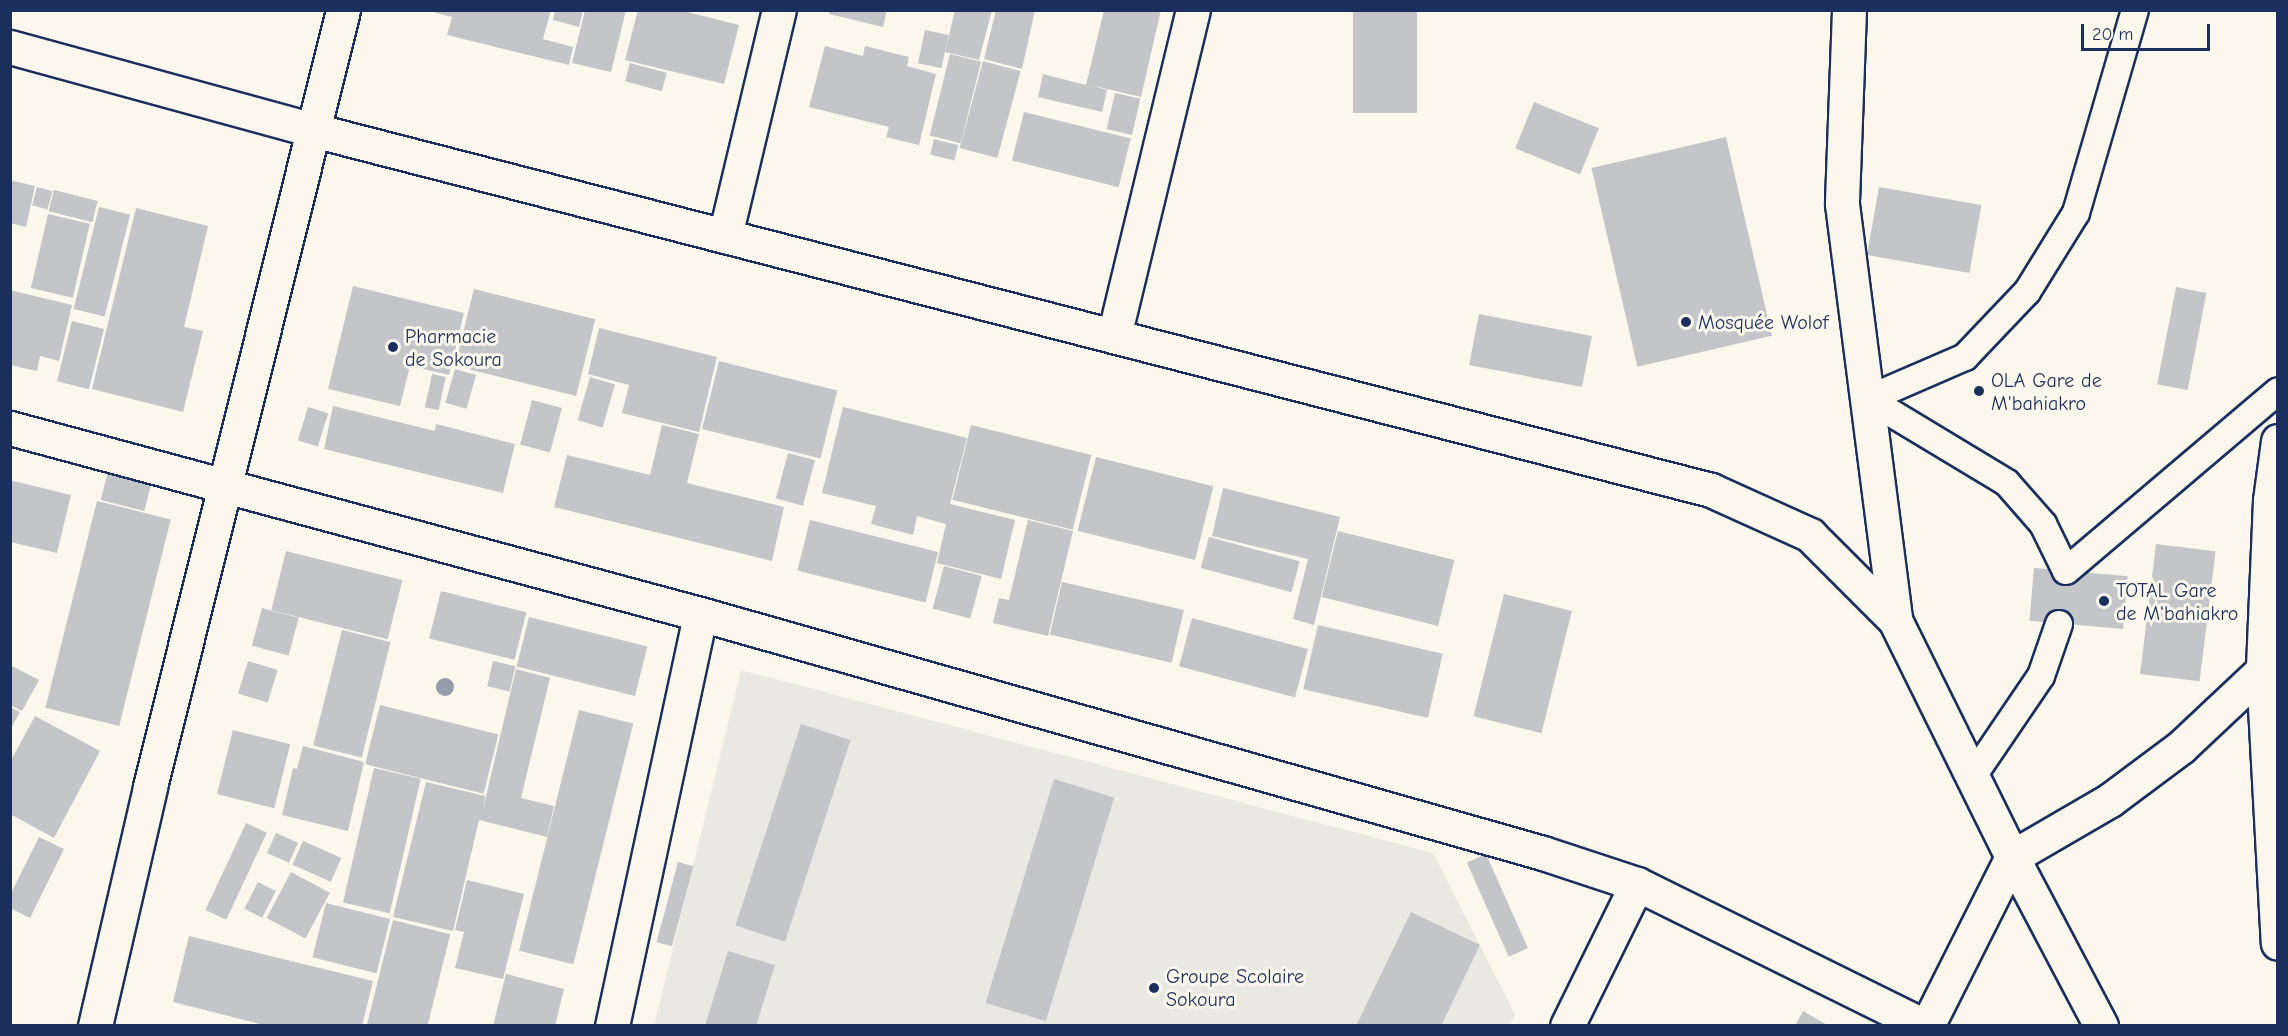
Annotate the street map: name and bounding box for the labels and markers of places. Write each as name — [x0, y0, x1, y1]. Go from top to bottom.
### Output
place label: Mosquée Wolof — [1698, 310, 1828, 334]
marker: Mosquée Wolof — [1679, 315, 1693, 329]
place label: Pharmacie de Sokoura — [405, 324, 502, 371]
marker: Pharmacie de Sokoura — [386, 340, 400, 354]
place label: OLA Gare de M'bahiakro — [1991, 368, 2102, 415]
marker: OLA Gare de M'bahiakro — [1972, 384, 1986, 398]
place label: TOTAL Gare de M'bahiakro — [2116, 578, 2238, 625]
marker: TOTAL Gare de M'bahiakro — [2097, 594, 2111, 608]
place label: Groupe Scolaire Sokoura — [1166, 964, 1304, 1011]
marker: Groupe Scolaire Sokoura — [1147, 981, 1161, 995]

